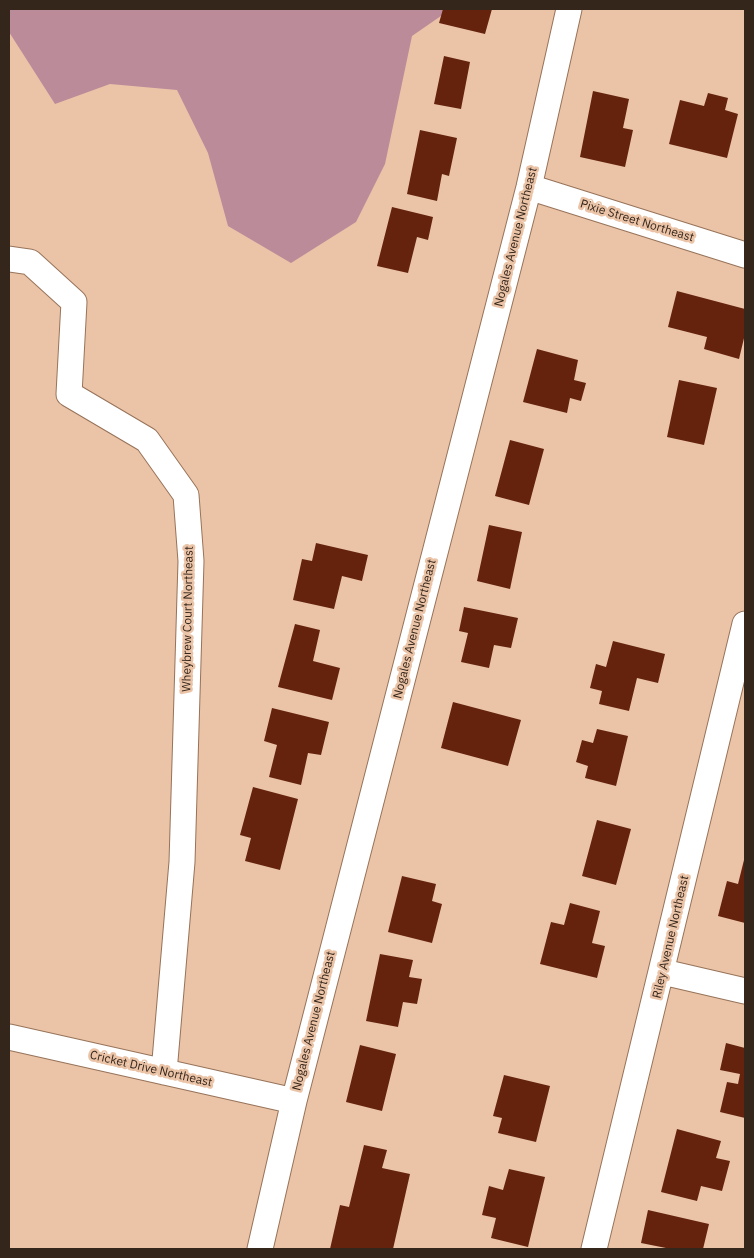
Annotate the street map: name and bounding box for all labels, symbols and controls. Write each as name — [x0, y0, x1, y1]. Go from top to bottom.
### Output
street label: Nogales Avenue Northeast — [492, 166, 540, 308]
street label: Pixie Street Northeast — [578, 197, 696, 245]
street label: Wheybrew Court Northeast — [180, 546, 196, 692]
street label: Nogales Avenue Northeast — [391, 558, 439, 700]
street label: Riley Avenue Northeast — [650, 874, 692, 1000]
street label: Nogales Avenue Northeast — [290, 950, 338, 1092]
street label: Cricket Drive Northeast — [88, 1048, 214, 1090]

